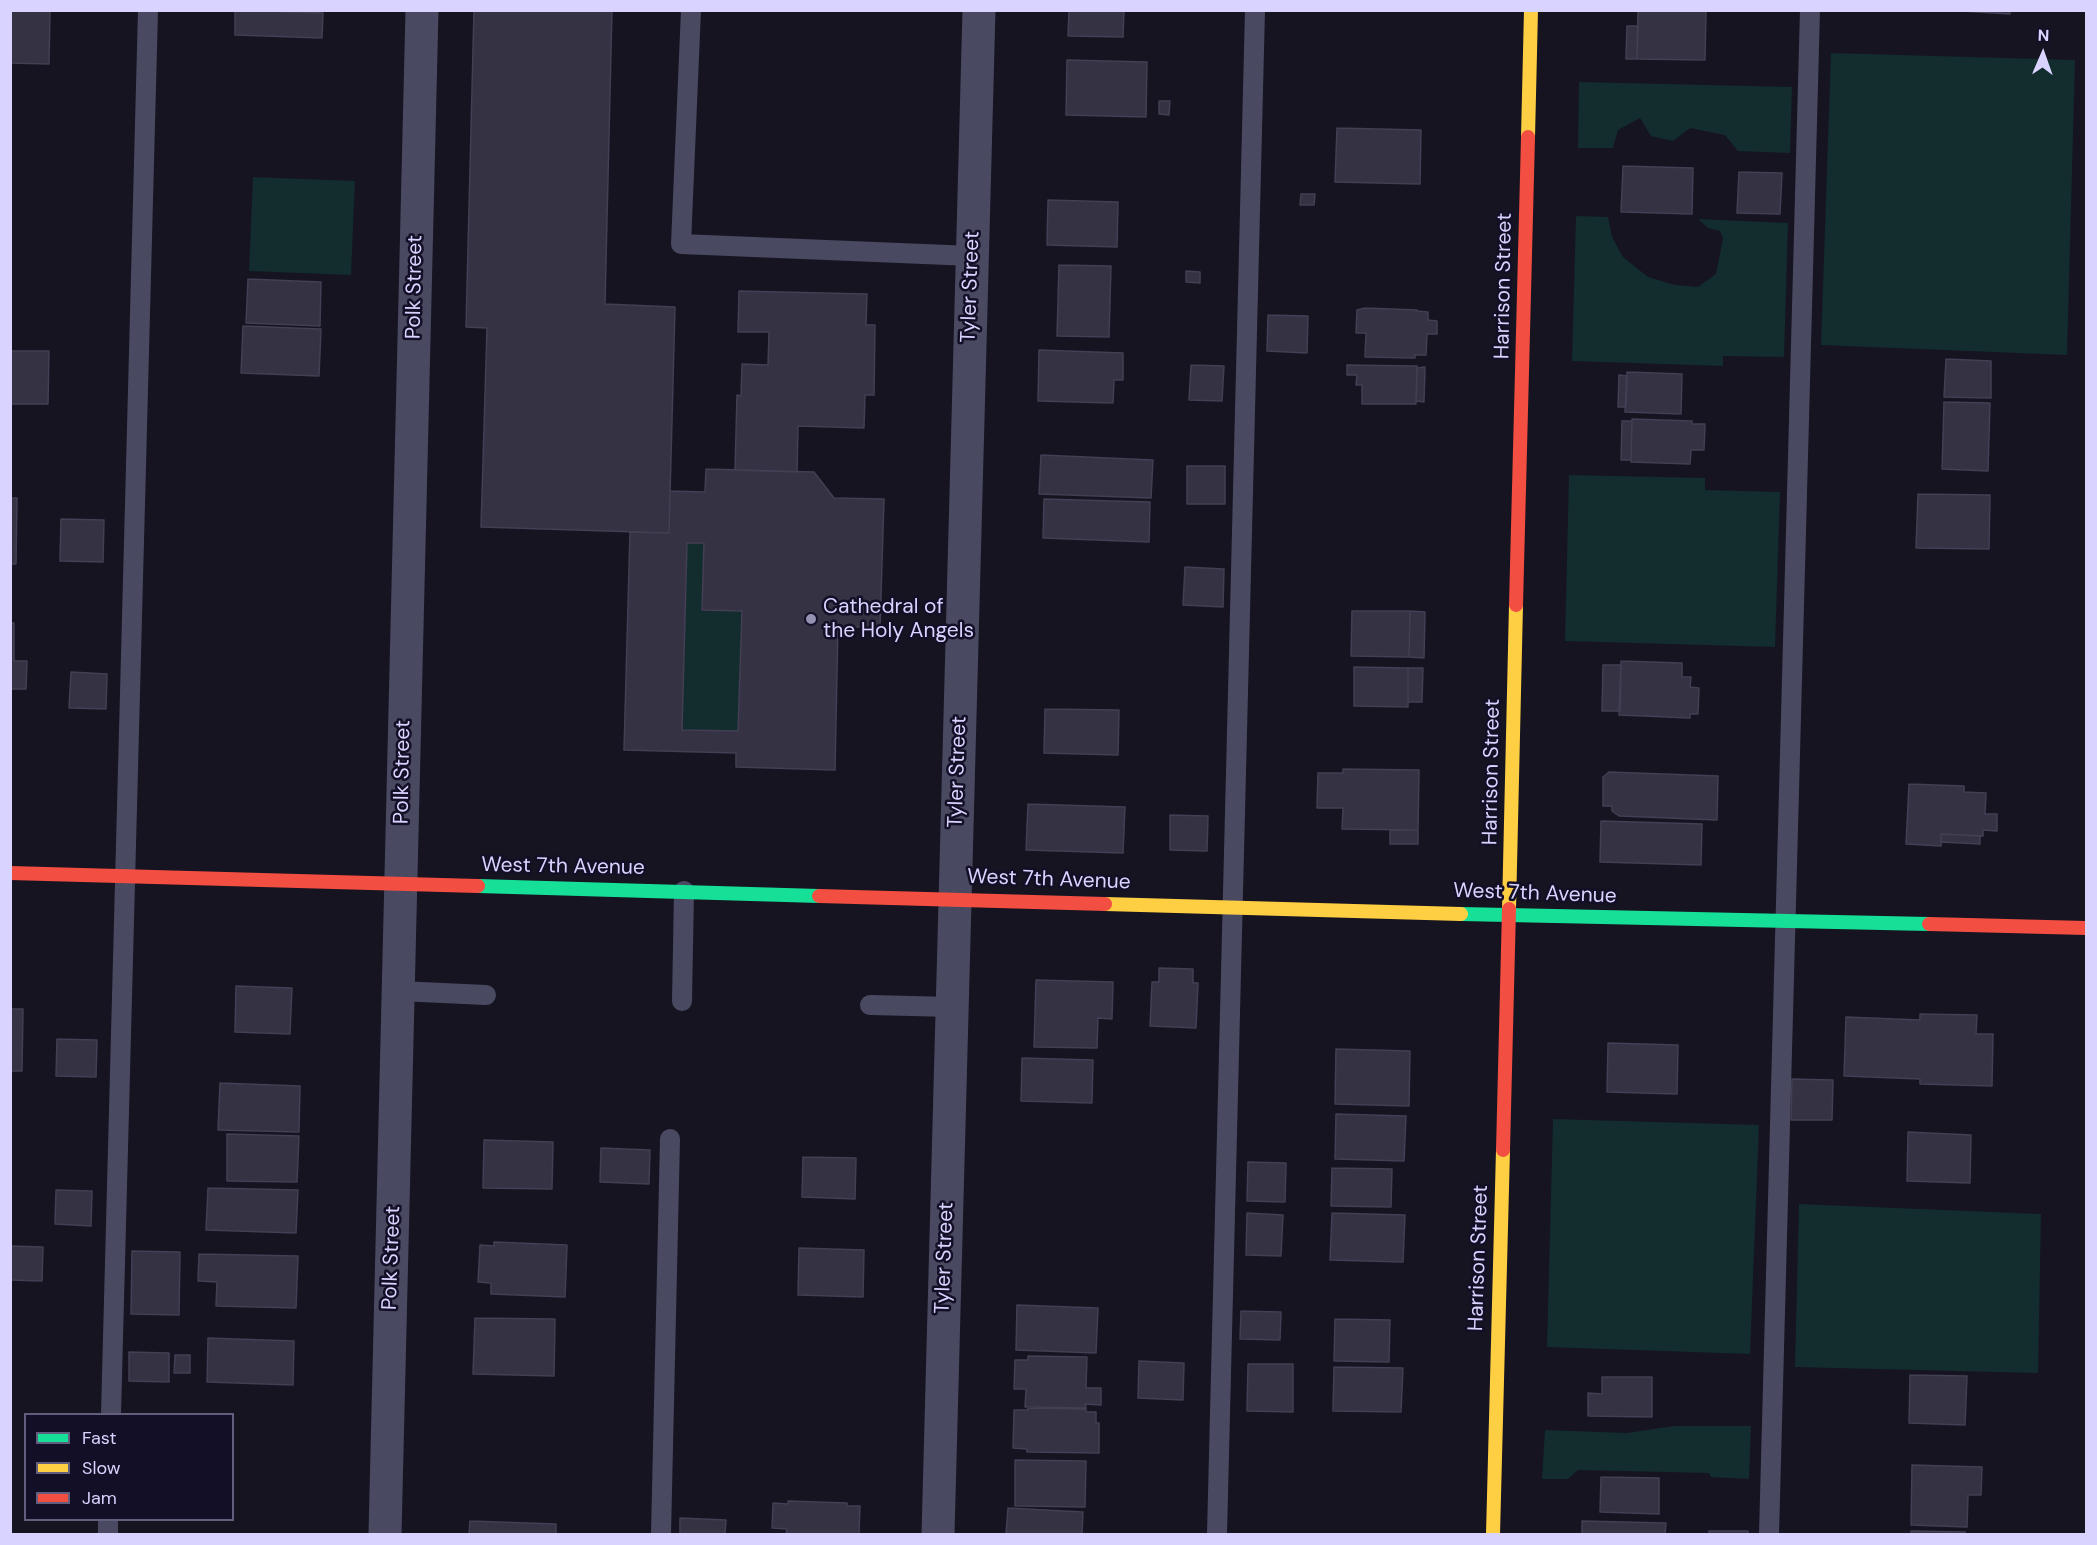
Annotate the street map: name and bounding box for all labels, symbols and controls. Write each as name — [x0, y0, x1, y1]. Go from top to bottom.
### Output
north arrow — [2013, 24, 2073, 84]
text: N — [2037, 25, 2050, 46]
street label: Harrison Street — [1490, 213, 1518, 359]
street label: Tyler Street — [956, 231, 986, 343]
street label: Polk Street — [401, 235, 429, 339]
place label: Cathedral of the Holy Angels — [823, 594, 974, 644]
marker: Cathedral of the Holy Angels — [804, 612, 818, 626]
street label: Harrison Street — [1478, 699, 1506, 845]
street label: Tyler Street — [943, 716, 973, 828]
street label: Polk Street — [389, 720, 417, 824]
street label: West 7th Avenue — [481, 853, 645, 881]
street label: West 7th Avenue — [967, 865, 1131, 895]
street label: West 7th Avenue — [1453, 879, 1617, 909]
street label: Harrison Street — [1464, 1184, 1494, 1332]
street label: Tyler Street — [930, 1202, 960, 1314]
street label: Polk Street — [378, 1205, 406, 1311]
legend — [24, 1413, 234, 1521]
text: Fast — [82, 1426, 117, 1450]
text: Slow — [82, 1456, 121, 1480]
text: Jam — [82, 1486, 117, 1510]

